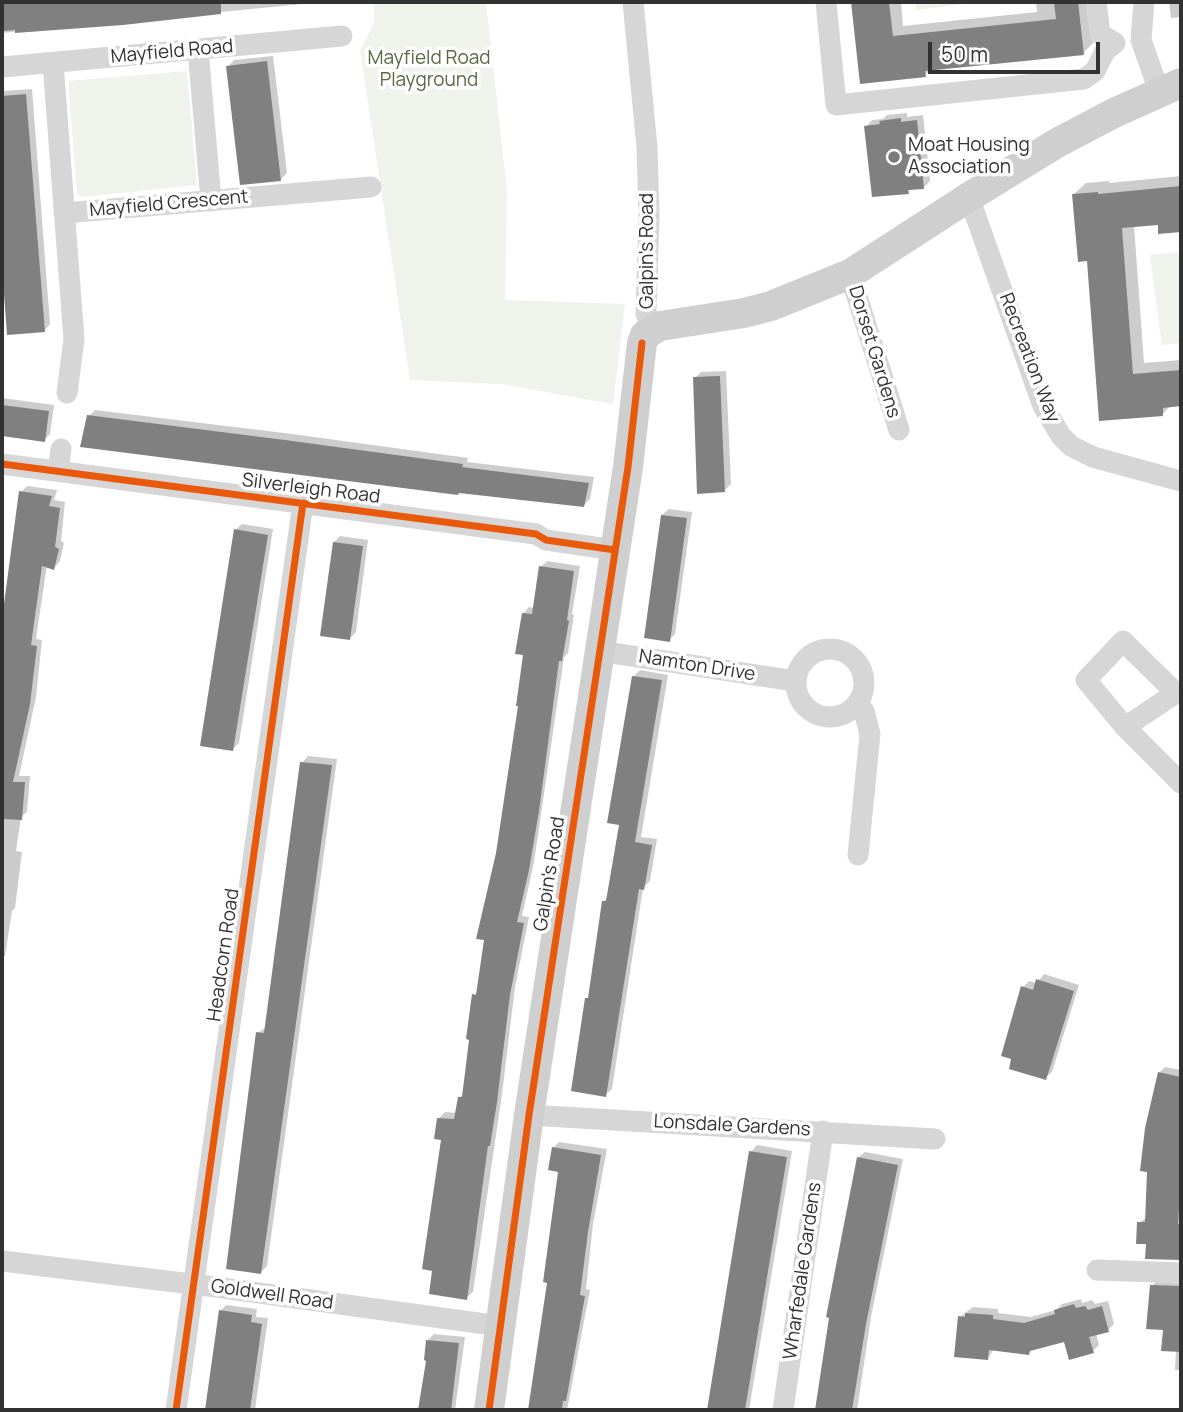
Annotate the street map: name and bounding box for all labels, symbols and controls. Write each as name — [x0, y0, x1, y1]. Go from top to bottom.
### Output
scale bar — [931, 28, 1102, 72]
street label: Mayfield Road — [110, 35, 234, 69]
text: 50 m — [941, 40, 988, 68]
park label: Mayfield Road Playground — [367, 48, 491, 92]
place label: Moat Housing Association — [908, 135, 1030, 179]
marker: Moat Housing Association — [886, 149, 902, 165]
street label: Mayfield Crescent — [89, 186, 249, 222]
street label: Galpin's Road — [637, 193, 659, 309]
street label: Dorset Gardens — [843, 283, 905, 421]
street label: Recreation Way — [994, 290, 1064, 426]
street label: Silverleigh Road — [241, 469, 381, 509]
street label: Namton Drive — [637, 646, 757, 686]
street label: Galpin's Road — [530, 815, 570, 933]
street label: Headcorn Road — [203, 887, 245, 1023]
street label: Lonsdale Gardens — [653, 1110, 811, 1142]
street label: Wharfedale Gardens — [779, 1181, 827, 1361]
street label: Goldwell Road — [209, 1275, 335, 1315]

